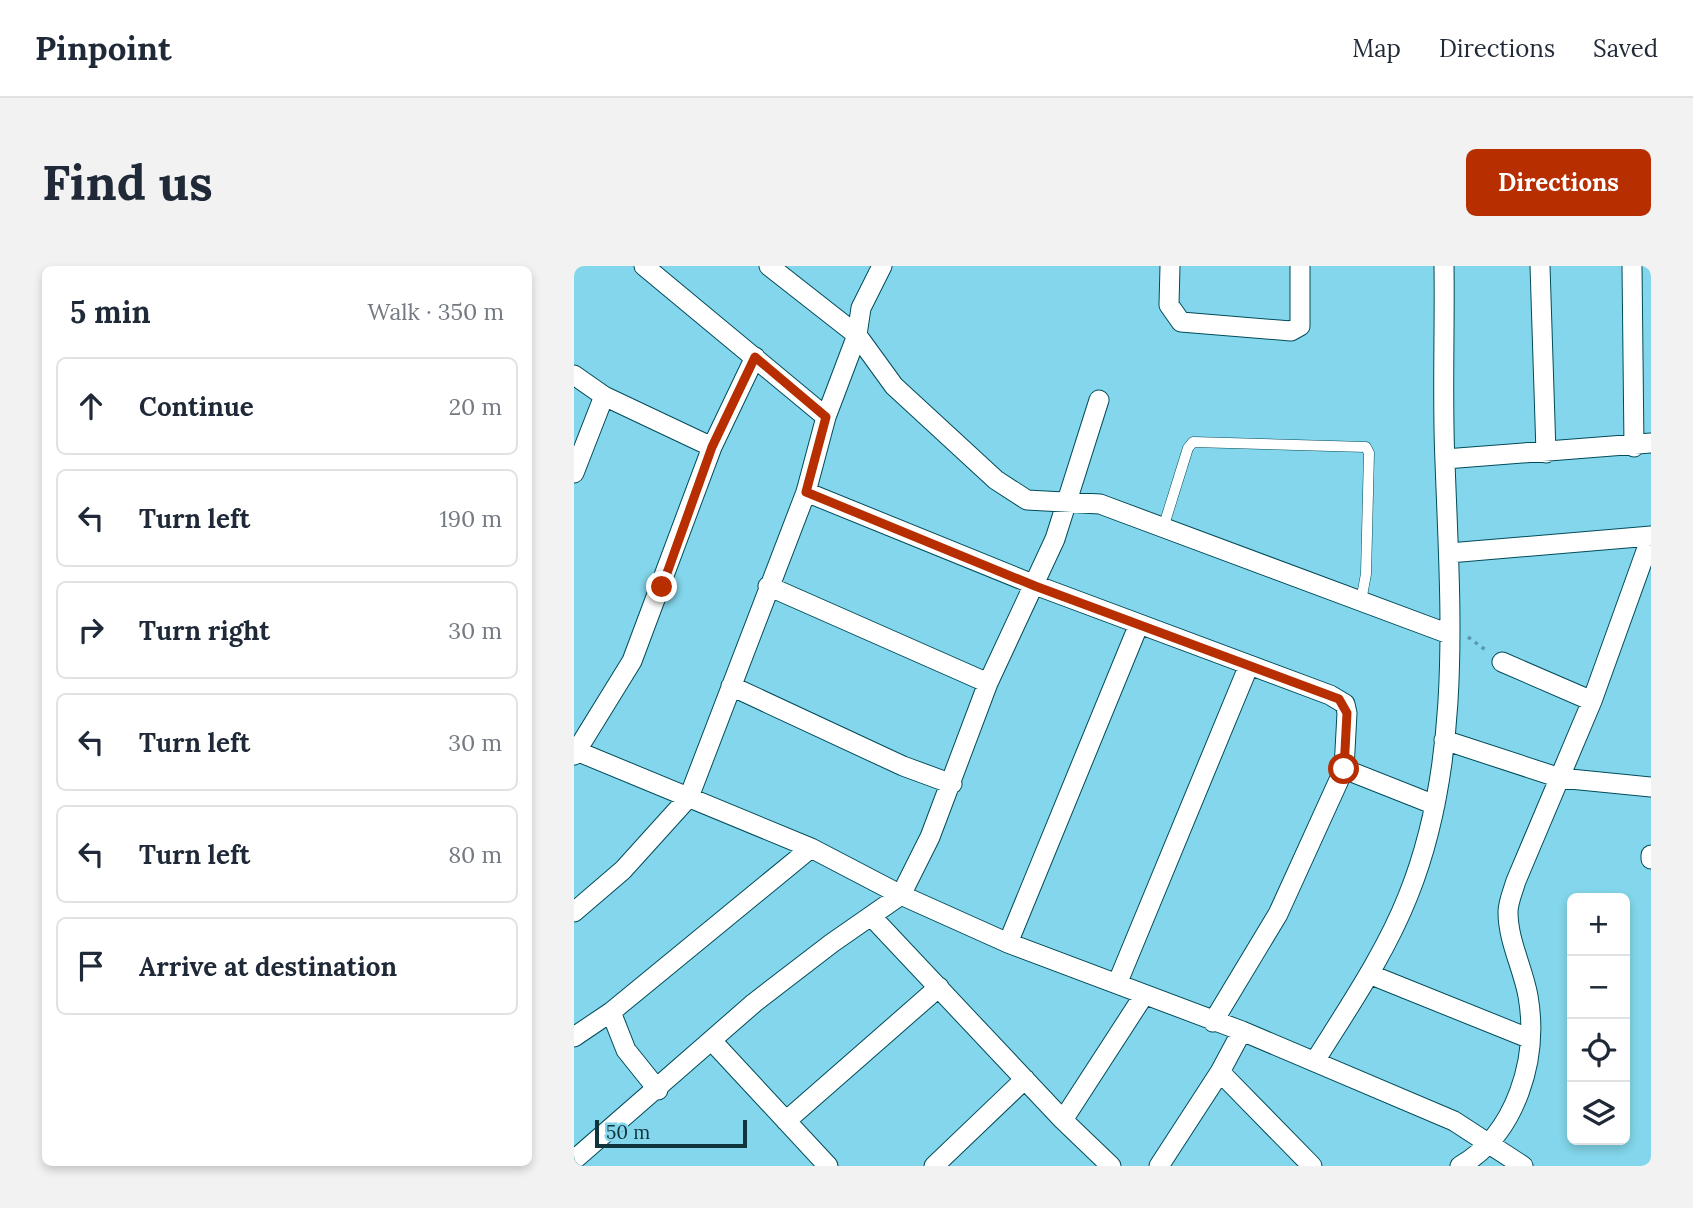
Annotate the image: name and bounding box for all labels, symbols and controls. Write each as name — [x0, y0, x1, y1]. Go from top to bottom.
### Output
text: Pinpoint — [35, 27, 172, 69]
text: Map — [1352, 33, 1401, 64]
text: Directions — [1439, 33, 1555, 64]
text: Saved — [1593, 33, 1658, 64]
button: Directions — [1466, 149, 1651, 216]
text: Find us — [42, 151, 213, 213]
text: 5 min — [70, 293, 151, 331]
text: Walk · 350 m — [367, 297, 504, 326]
icon: ahead — [72, 387, 110, 425]
text: Continue — [139, 390, 254, 423]
text: 20 m — [449, 392, 502, 421]
icon: left — [72, 499, 110, 537]
text: Turn left — [139, 502, 250, 535]
text: 190 m — [439, 504, 502, 533]
route end — [646, 571, 677, 602]
icon: right — [72, 611, 110, 649]
text: Turn right — [139, 614, 270, 647]
text: 30 m — [448, 616, 502, 645]
icon: left — [72, 723, 110, 761]
text: Turn left — [139, 726, 250, 759]
text: 30 m — [448, 728, 502, 757]
route start — [1328, 753, 1359, 784]
icon: left — [72, 835, 110, 873]
text: Turn left — [139, 838, 250, 871]
text: 80 m — [448, 840, 502, 869]
map controls — [1567, 893, 1630, 1145]
button: + — [1567, 893, 1630, 956]
icon: arrive — [72, 947, 110, 985]
text: Arrive at destination — [139, 950, 397, 983]
button: − — [1567, 956, 1630, 1019]
button: locate — [1567, 1019, 1630, 1082]
button: layers — [1567, 1082, 1630, 1145]
scale bar — [595, 1117, 747, 1149]
text: 50 m — [606, 1120, 650, 1144]

